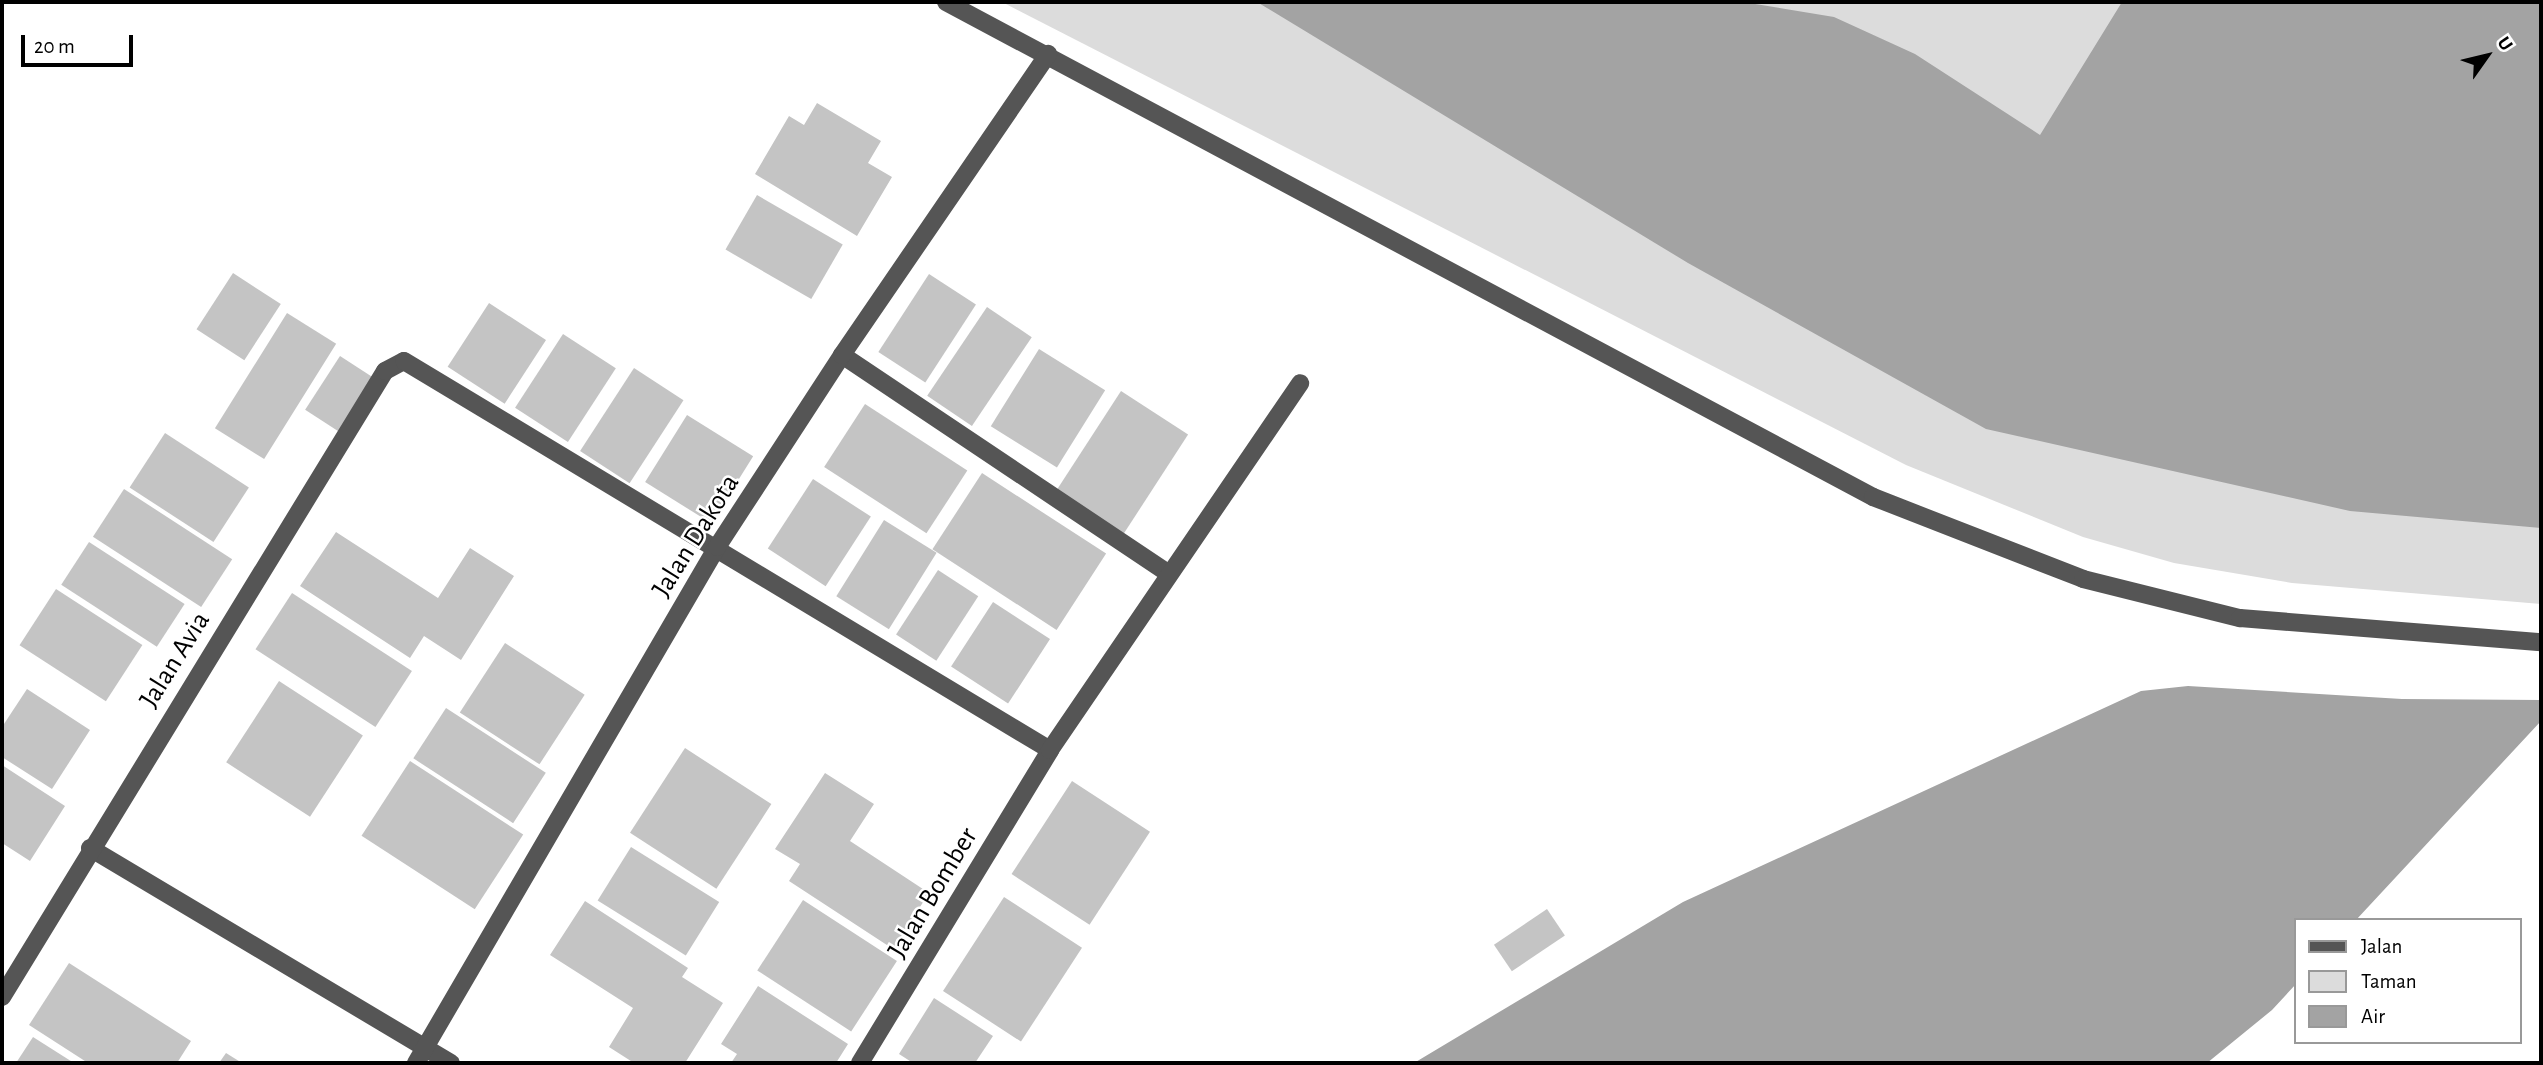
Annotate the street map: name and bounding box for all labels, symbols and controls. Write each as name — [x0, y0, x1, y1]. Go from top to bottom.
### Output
scale bar — [24, 21, 136, 65]
north arrow — [2452, 21, 2522, 91]
text: U — [2494, 34, 2516, 54]
text: 20 m — [34, 36, 75, 57]
street label: Jalan Dakota — [645, 468, 747, 604]
street label: Jalan Avia — [132, 606, 218, 714]
street label: Jalan Bomber — [881, 821, 985, 965]
legend — [2294, 918, 2522, 1044]
text: Jalan — [2361, 936, 2402, 957]
text: Taman — [2361, 971, 2417, 992]
text: Air — [2361, 1006, 2385, 1027]

